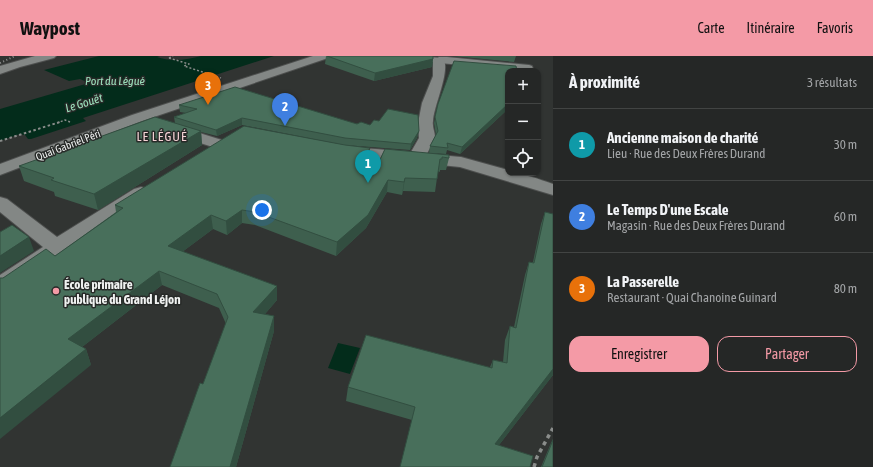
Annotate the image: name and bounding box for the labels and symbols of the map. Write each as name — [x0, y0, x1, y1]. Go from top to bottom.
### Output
pin: 3 — [195, 72, 221, 105]
water label: Port du Légué — [85, 74, 145, 88]
water label: Le Gouët — [64, 91, 105, 115]
pin: 2 — [272, 93, 298, 126]
street label: Quai Gabriel Péri — [34, 127, 102, 163]
district label: LE LÉGUÉ — [136, 129, 188, 144]
pin: 1 — [355, 150, 381, 183]
your location — [252, 200, 272, 220]
place label: École primaire publique du Grand Léjon — [64, 277, 180, 307]
marker: École primaire publique du Grand Léjon — [51, 286, 61, 296]

